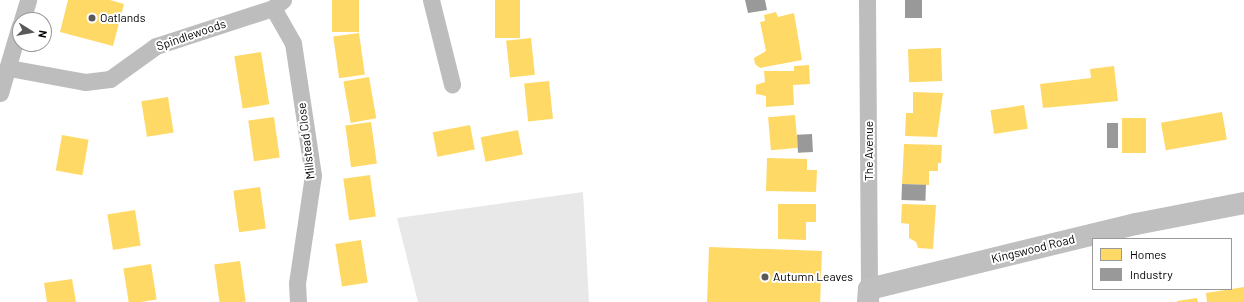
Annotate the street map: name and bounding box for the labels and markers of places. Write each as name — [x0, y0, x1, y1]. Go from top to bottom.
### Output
place label: Oatlands — [100, 11, 145, 25]
marker: Oatlands — [87, 13, 97, 23]
place label: Autumn Leaves — [773, 270, 853, 284]
marker: Autumn Leaves — [760, 272, 770, 282]

